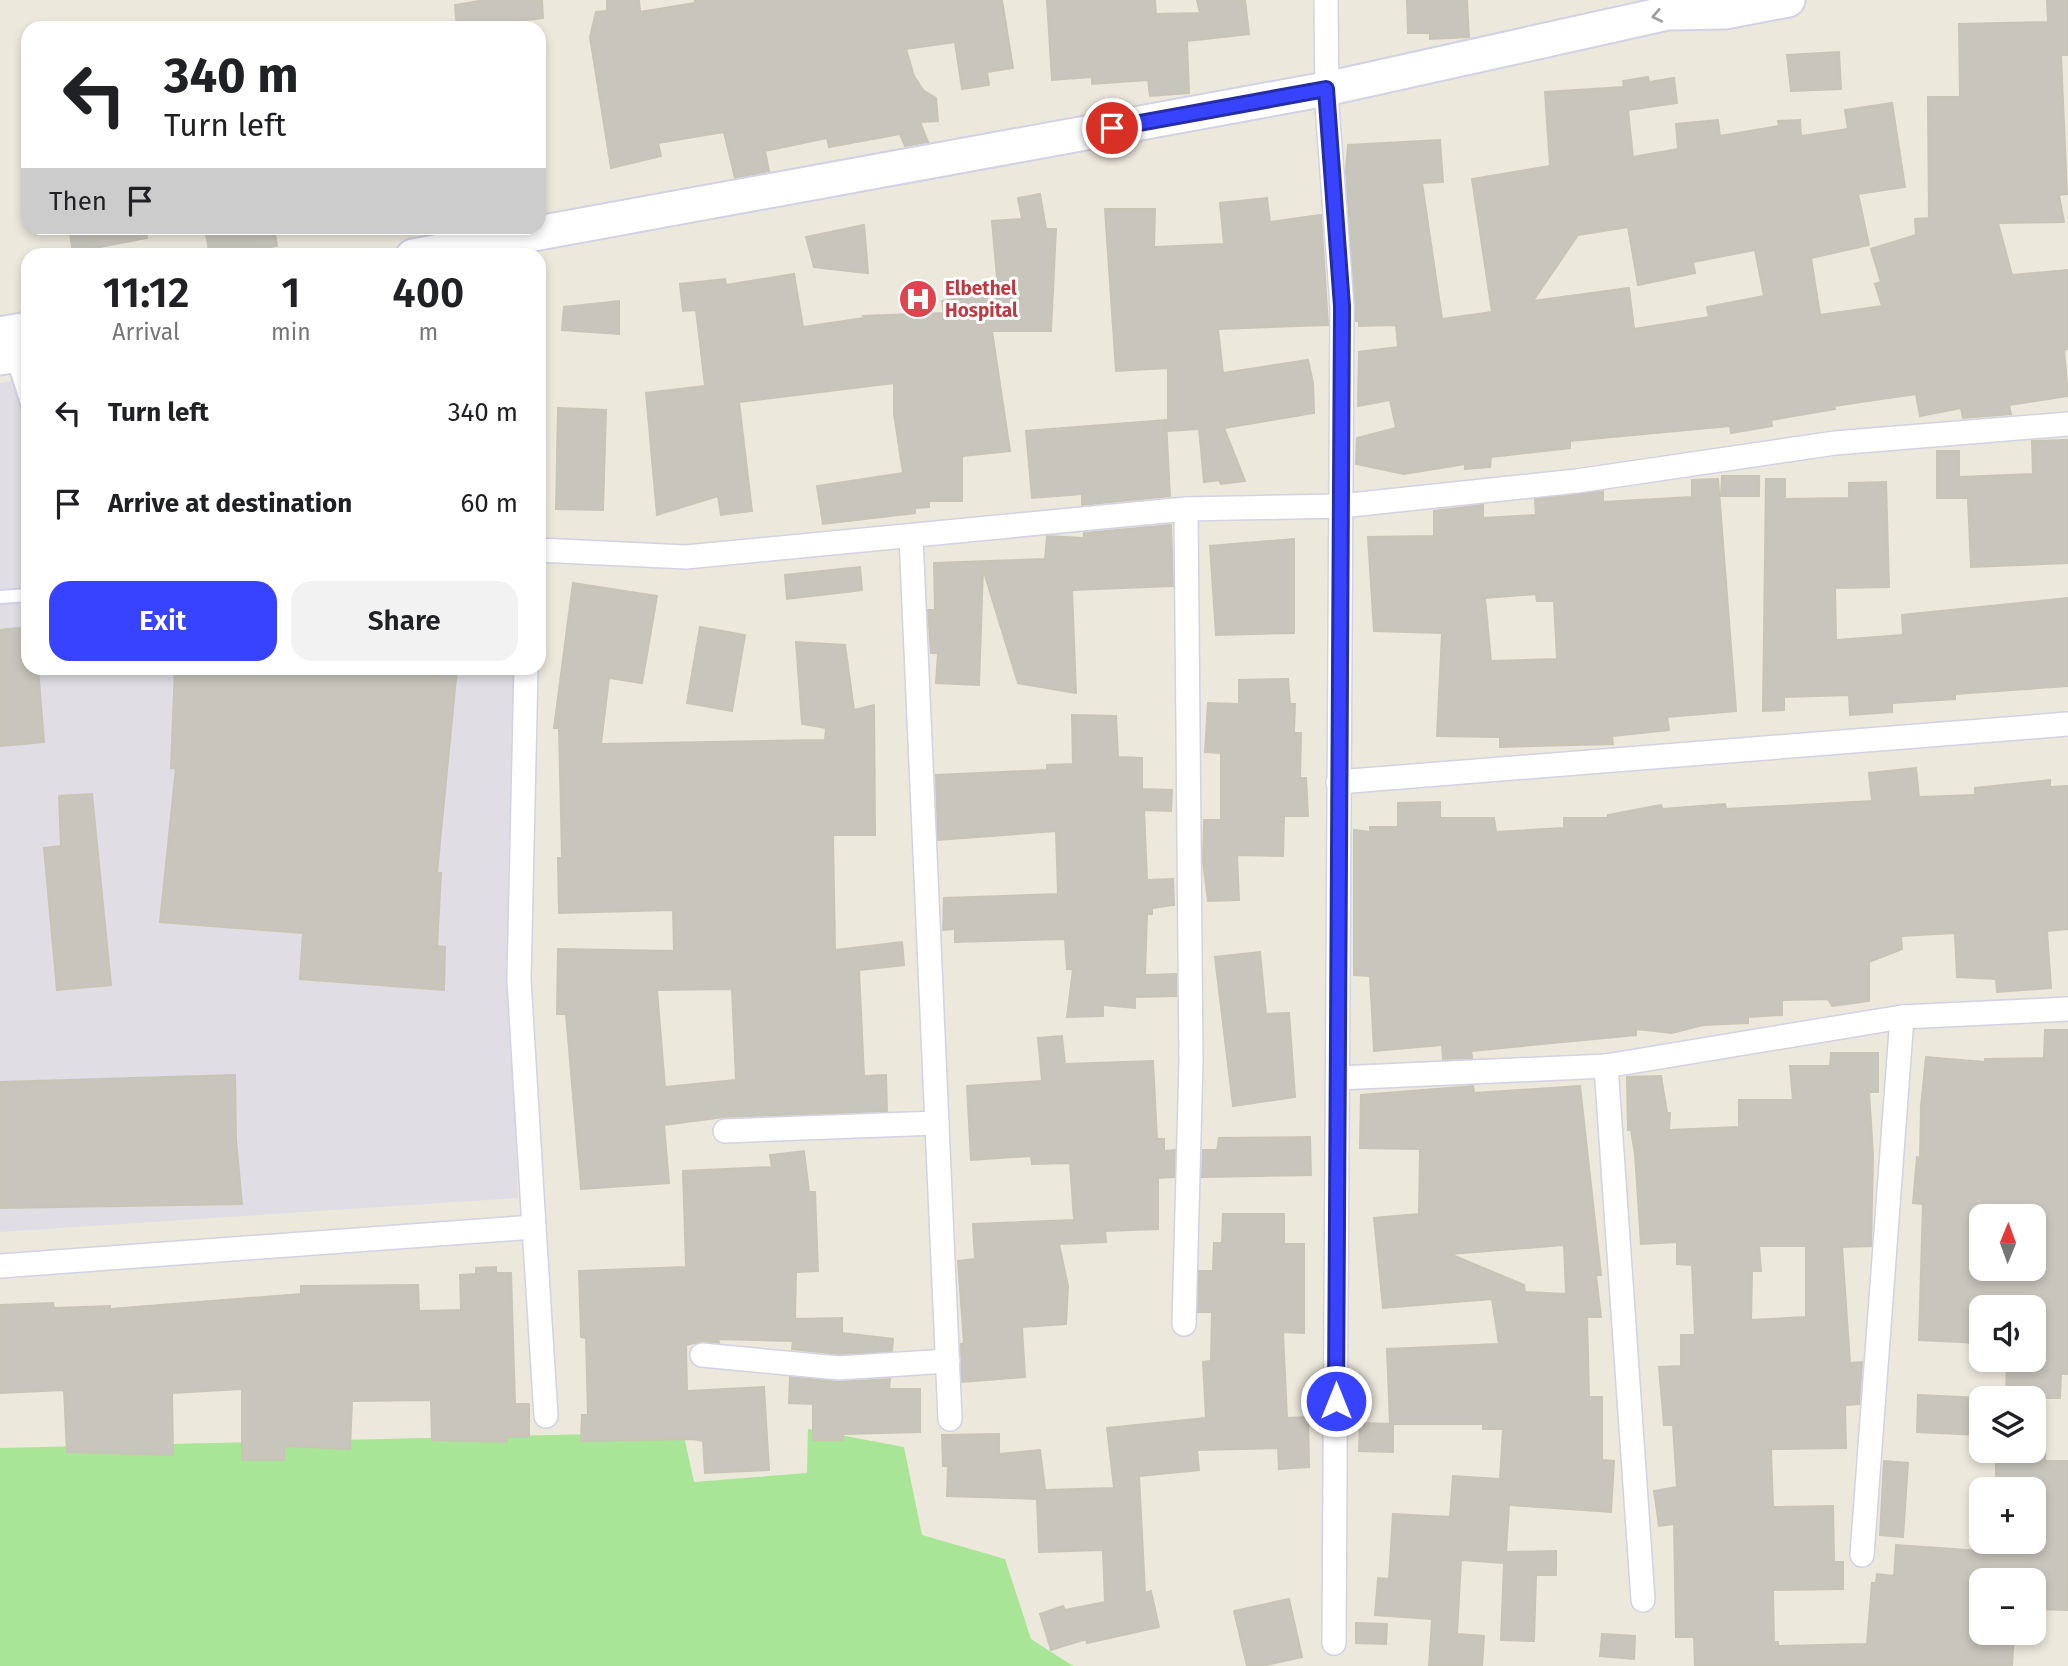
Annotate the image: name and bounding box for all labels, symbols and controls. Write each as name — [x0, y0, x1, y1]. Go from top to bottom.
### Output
one-way arrow — [1651, 7, 1663, 22]
text: 340 m — [164, 46, 299, 105]
icon: left — [49, 49, 140, 140]
pin — [1082, 98, 1142, 158]
text: Turn left — [164, 106, 286, 144]
icon: arrive — [1093, 109, 1131, 147]
icon: arrive — [121, 182, 159, 220]
text: Then — [49, 186, 107, 217]
text: 11:12 — [103, 268, 189, 318]
text: 1 — [281, 268, 300, 318]
text: 400 — [392, 268, 464, 318]
place label: Elbethel Hospital — [945, 277, 1018, 322]
hospital icon: Elbethel Hospital — [897, 278, 939, 320]
text: Arrival — [112, 318, 180, 346]
text: min — [271, 318, 311, 346]
text: m — [418, 318, 438, 346]
icon: left — [49, 394, 87, 432]
text: Turn left — [108, 397, 209, 428]
text: 340 m — [448, 397, 518, 428]
icon: arrive — [49, 485, 87, 523]
text: Arrive at destination — [108, 488, 352, 519]
text: 60 m — [460, 488, 518, 519]
button: Exit — [49, 581, 277, 661]
button: Share — [291, 581, 518, 661]
north arrow — [1969, 1204, 2046, 1281]
map controls — [1969, 1204, 2046, 1645]
button: sound — [1969, 1295, 2046, 1372]
position arrow — [1299, 1364, 1373, 1438]
button: layers — [1969, 1386, 2046, 1463]
button: + — [1969, 1477, 2046, 1554]
button: − — [1969, 1568, 2046, 1645]

